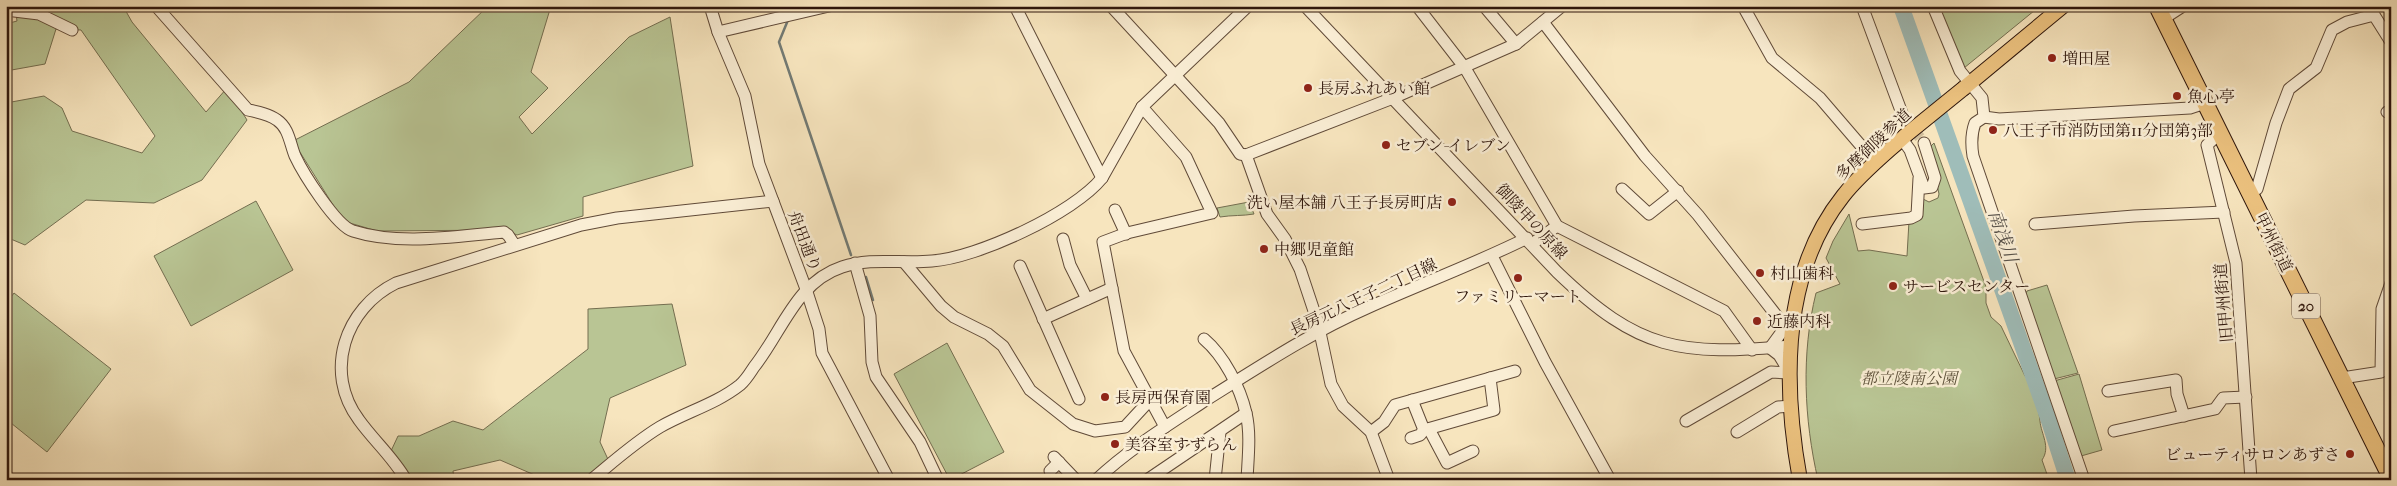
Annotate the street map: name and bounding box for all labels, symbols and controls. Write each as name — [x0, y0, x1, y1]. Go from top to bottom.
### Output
place label: 増田屋 — [2062, 49, 2110, 68]
marker: 増田屋 — [2046, 52, 2058, 64]
place label: 長房ふれあい館 — [1318, 79, 1430, 98]
marker: 長房ふれあい館 — [1302, 82, 1314, 94]
place label: 魚心亭 — [2187, 87, 2235, 106]
marker: 魚心亭 — [2171, 90, 2183, 102]
street label: 多摩御陵参道 — [1832, 105, 1915, 184]
place label: 八王子市消防団第11分団第3部 — [2003, 121, 2213, 140]
marker: 八王子市消防団第11分団第3部 — [1987, 124, 1999, 136]
place label: セブン-イレブン — [1396, 136, 1511, 155]
marker: セブン-イレブン — [1380, 139, 1392, 151]
street label: 御陵甲の原線 — [1492, 180, 1571, 263]
place label: 洗い屋本舗 八王子長房町店 — [1247, 193, 1442, 212]
marker: 洗い屋本舗 八王子長房町店 — [1446, 196, 1458, 208]
water label: 南浅川 — [1984, 207, 2022, 267]
street label: 舟田通り — [784, 208, 825, 274]
street label: 甲州街道 — [2251, 209, 2297, 275]
place label: 中郷児童館 — [1274, 240, 1354, 259]
marker: 中郷児童館 — [1258, 243, 1270, 255]
street label: 長房元八王子二丁目線 — [1287, 254, 1440, 339]
street label: 旧甲州街道 — [2211, 262, 2236, 344]
place label: 村山歯科 — [1770, 264, 1834, 283]
marker: 村山歯科 — [1754, 267, 1766, 279]
marker: ファミリーマート — [1512, 272, 1524, 284]
place label: サービスセンター — [1903, 277, 2030, 296]
marker: サービスセンター — [1887, 280, 1899, 292]
place label: ファミリーマート — [1454, 287, 1582, 306]
road number: 20 — [2292, 294, 2320, 318]
place label: 近藤内科 — [1767, 312, 1831, 331]
marker: 近藤内科 — [1751, 315, 1763, 327]
park label: 都立陵南公園 — [1861, 369, 1960, 388]
place label: 長房西保育園 — [1115, 388, 1211, 407]
marker: 長房西保育園 — [1099, 391, 1111, 403]
place label: 美容室すずらん — [1125, 435, 1237, 454]
marker: 美容室すずらん — [1109, 438, 1121, 450]
place label: ビューティサロンあずさ — [2165, 445, 2340, 464]
marker: ビューティサロンあずさ — [2344, 448, 2356, 460]

